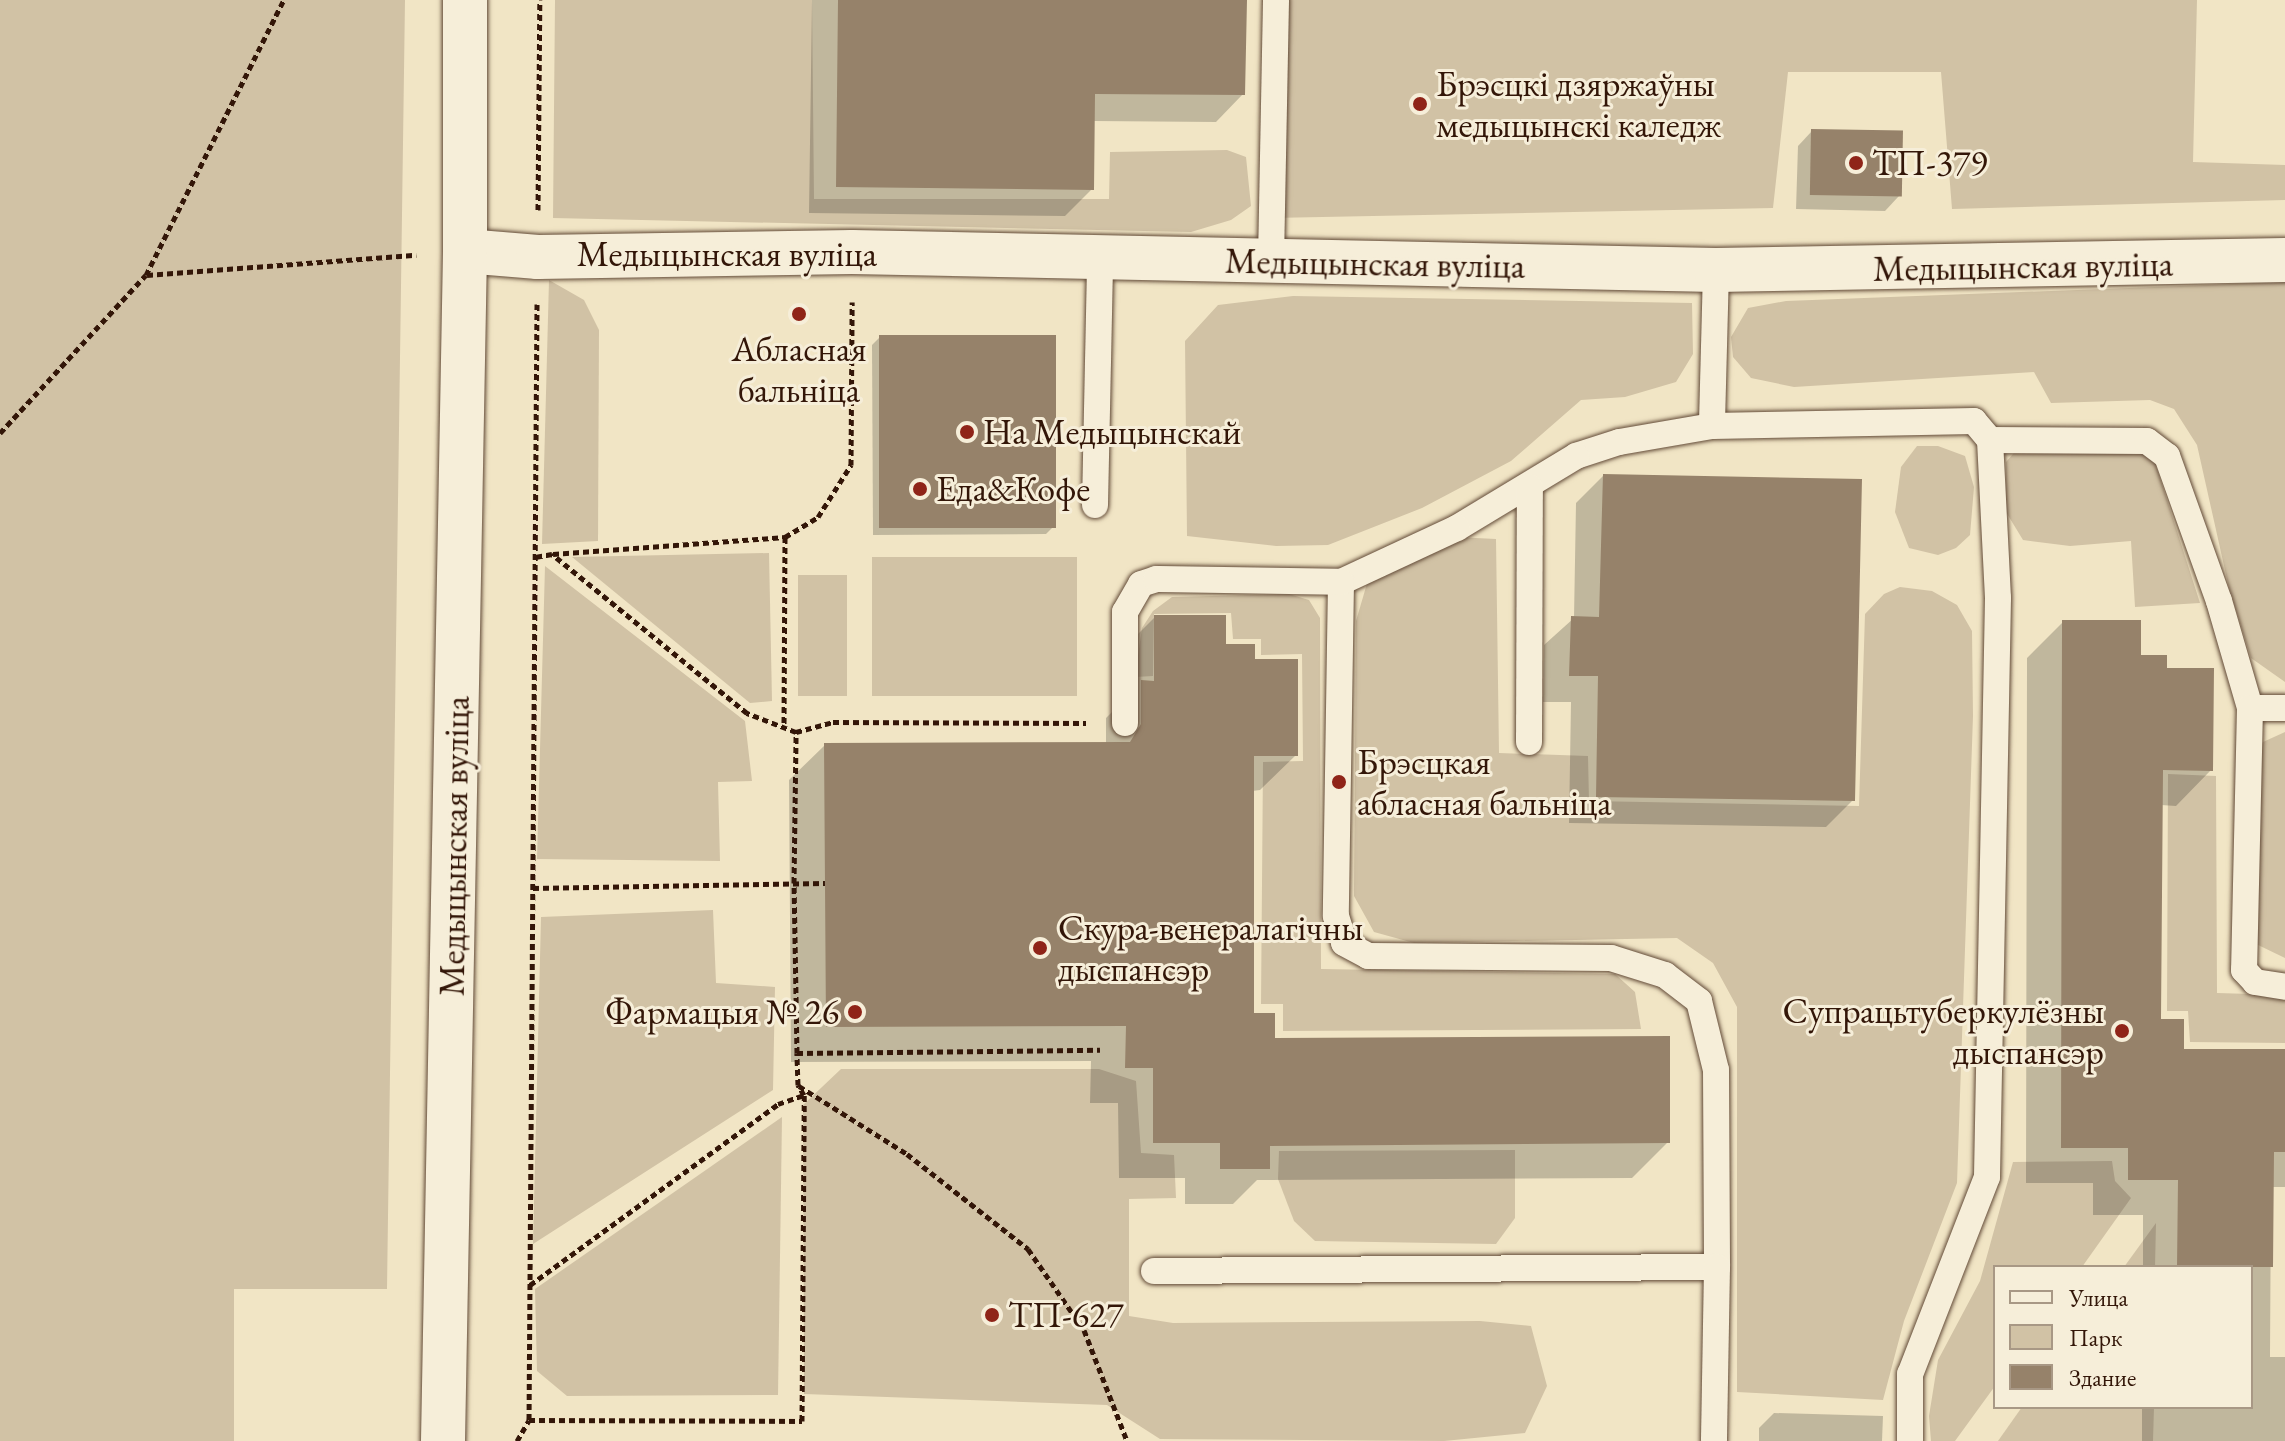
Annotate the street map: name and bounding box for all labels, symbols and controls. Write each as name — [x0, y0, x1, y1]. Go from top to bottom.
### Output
place label: Брэсцкі дзяржаўны медыцынскі каледж — [1436, 61, 1722, 146]
marker: Брэсцкі дзяржаўны медыцынскі каледж — [1411, 95, 1429, 113]
place label: ТП-379 — [1872, 141, 1988, 185]
marker: ТП-379 — [1847, 154, 1865, 172]
street label: Медыцынская вуліца — [577, 232, 877, 276]
street label: Медыцынская вуліца — [1224, 239, 1526, 287]
street label: Медыцынская вуліца — [1872, 242, 2174, 290]
marker: Абласная бальніца — [790, 305, 808, 323]
place label: Абласная бальніца — [731, 326, 867, 411]
place label: На Медыцынскай — [983, 410, 1241, 454]
marker: На Медыцынскай — [958, 423, 976, 441]
place label: Еда&Кофе — [936, 467, 1090, 511]
marker: Еда&Кофе — [911, 480, 929, 498]
street label: Медыцынская вуліца — [430, 695, 478, 997]
place label: Брэсцкая абласная бальніца — [1357, 739, 1612, 824]
marker: Брэсцкая абласная бальніца — [1328, 771, 1350, 793]
place label: Скура-венералагічны дыспансэр — [1058, 905, 1363, 990]
marker: Скура-венералагічны дыспансэр — [1029, 937, 1051, 959]
place label: Супрацьтуберкулёзны дыспансэр — [1783, 988, 2104, 1073]
place label: Фармацыя № 26 — [605, 990, 839, 1034]
marker: Фармацыя № 26 — [846, 1003, 864, 1021]
marker: Супрацьтуберкулёзны дыспансэр — [2111, 1020, 2133, 1042]
legend — [1993, 1265, 2253, 1409]
text: Улица — [2069, 1282, 2128, 1313]
place label: ТП-627 — [1008, 1293, 1124, 1337]
marker: ТП-627 — [983, 1306, 1001, 1324]
text: Парк — [2069, 1322, 2122, 1353]
text: Здание — [2069, 1362, 2136, 1393]

